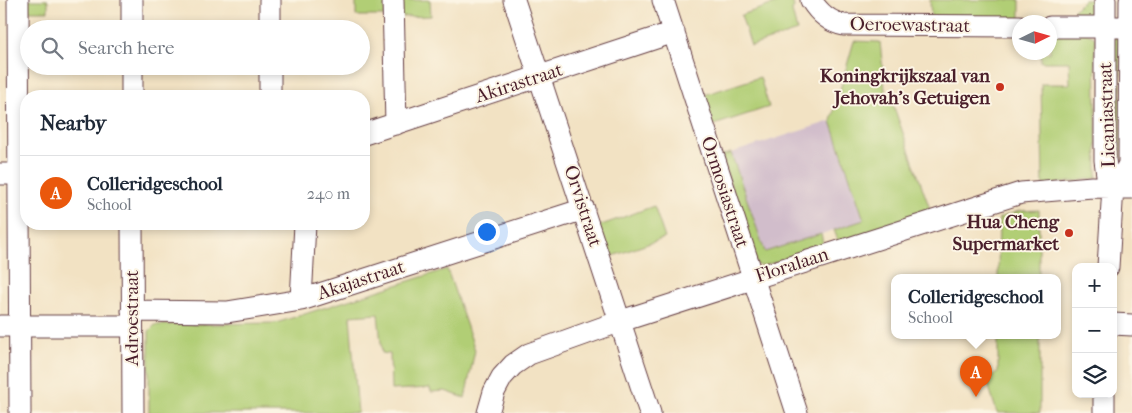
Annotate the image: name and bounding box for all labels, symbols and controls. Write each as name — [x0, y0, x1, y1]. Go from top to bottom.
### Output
street label: Oeroewastraat — [850, 13, 971, 37]
north arrow — [1012, 15, 1057, 60]
search box — [20, 20, 370, 75]
icon: search — [38, 34, 66, 62]
text: Search here — [78, 37, 174, 59]
street label: Akirastraat — [471, 58, 566, 108]
street label: Licaniastraat — [1094, 62, 1120, 168]
place label: Koningkrijkszaal van Jehovah's Getuigen — [820, 65, 991, 109]
marker: Koningkrijkszaal van Jehovah's Getuigen — [994, 81, 1006, 93]
text: Nearby — [40, 111, 106, 135]
street label: Ormosiastraat — [697, 133, 753, 251]
street label: Orvistraat — [559, 162, 607, 250]
text: Colleridgeschool — [87, 173, 223, 195]
text: A — [51, 184, 61, 203]
text: 240 m — [307, 184, 350, 203]
text: School — [87, 195, 132, 214]
place label: Hua Cheng Supermarket — [953, 211, 1060, 255]
your location — [474, 219, 500, 245]
marker: Hua Cheng Supermarket — [1063, 227, 1075, 239]
street label: Floralaan — [753, 243, 831, 287]
street label: Akajastraat — [314, 255, 408, 305]
map controls — [1072, 263, 1117, 398]
button: + — [1072, 263, 1117, 308]
street label: Adroestraat — [121, 270, 143, 367]
popup — [891, 274, 1061, 339]
text: Colleridgeschool — [908, 286, 1044, 308]
text: School — [908, 308, 953, 327]
button: − — [1072, 308, 1117, 353]
button: layers — [1072, 353, 1117, 398]
pin: A — [960, 356, 992, 397]

